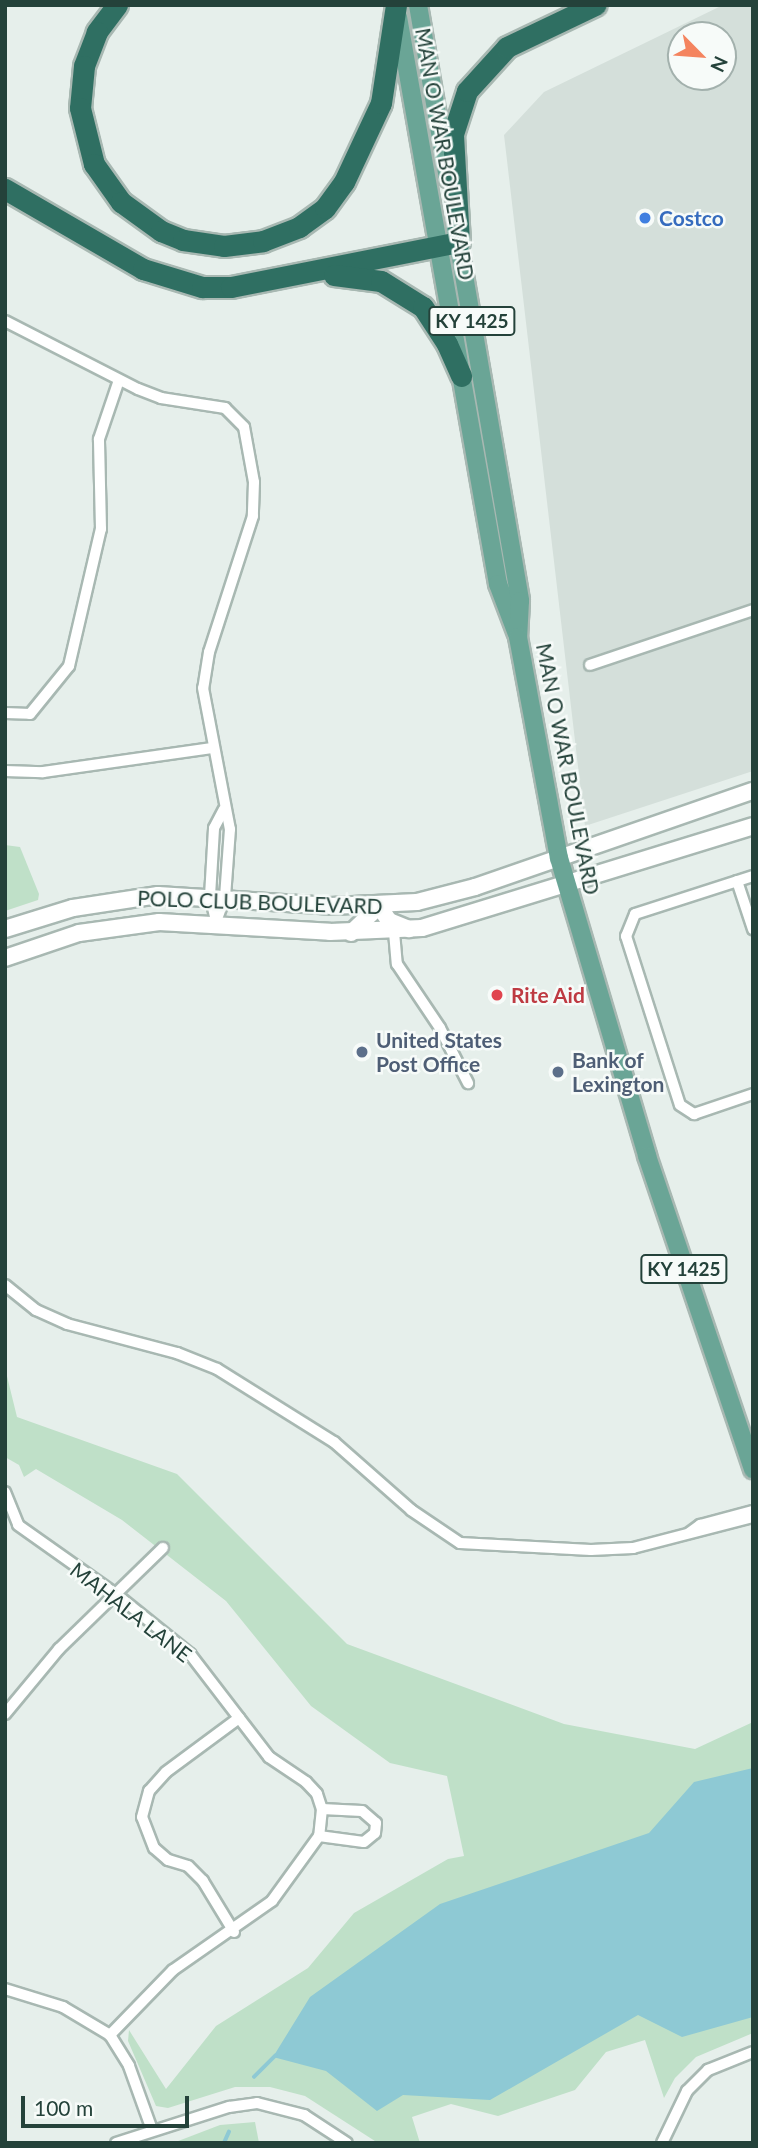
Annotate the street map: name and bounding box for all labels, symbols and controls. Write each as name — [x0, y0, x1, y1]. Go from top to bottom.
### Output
north arrow — [667, 21, 737, 91]
street label: MAN O WAR BOULEVARD — [410, 26, 480, 282]
text: N — [706, 53, 733, 76]
place label: Costco — [659, 205, 724, 231]
marker: Costco — [637, 210, 653, 226]
road number: KY 1425 — [426, 306, 518, 336]
street label: MAN O WAR BOULEVARD — [531, 641, 605, 897]
street label: POLO CLUB BOULEVARD — [137, 885, 383, 919]
place label: Rite Aid — [511, 982, 586, 1008]
marker: Rite Aid — [489, 987, 505, 1003]
place label: United States Post Office — [376, 1027, 502, 1077]
marker: United States Post Office — [354, 1044, 370, 1060]
place label: Bank of Lexington — [572, 1047, 664, 1097]
marker: Bank of Lexington — [550, 1064, 566, 1080]
road number: KY 1425 — [638, 1254, 730, 1284]
street label: MAHALA LANE — [65, 1557, 197, 1667]
scale bar — [24, 2082, 192, 2126]
text: 100 m — [34, 2095, 93, 2120]

